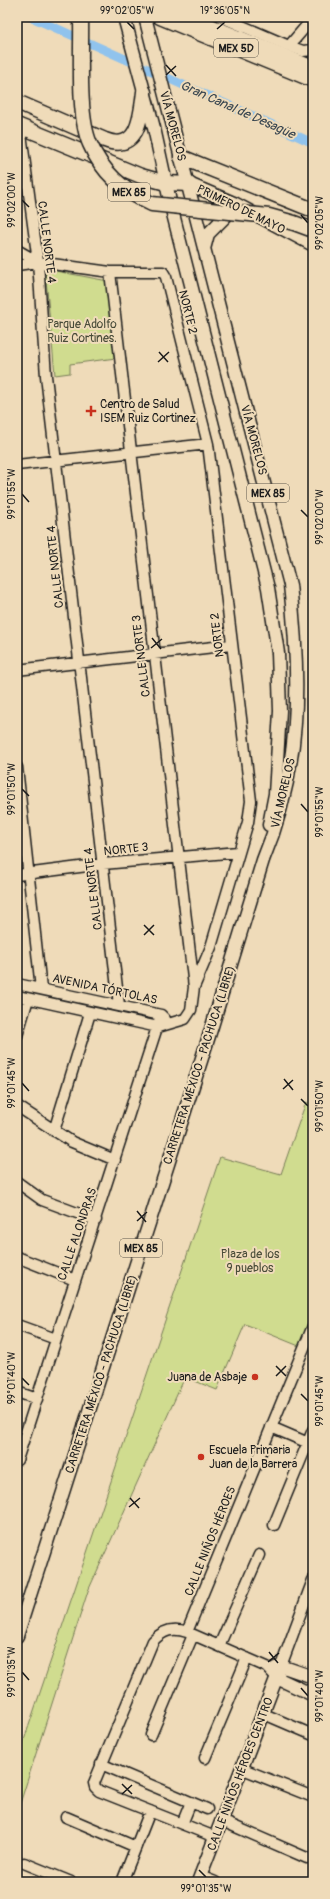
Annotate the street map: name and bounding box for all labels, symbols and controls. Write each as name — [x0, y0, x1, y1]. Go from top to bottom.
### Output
text: 99°02'05"W — [100, 5, 154, 17]
text: 19°36'05"N — [200, 5, 250, 17]
road number: MEX 5D — [214, 39, 258, 57]
water label: Gran Canal de Desagüe — [178, 77, 299, 143]
street label: VÍA MORELOS — [156, 89, 190, 163]
text: 99°02'00"W — [6, 172, 18, 228]
street label: PRIMERO DE MAYO — [194, 182, 288, 237]
road number: MEX 85 — [108, 183, 150, 201]
text: 99°02'05"W — [314, 196, 326, 250]
street label: CALLE NORTE 4 — [34, 200, 59, 284]
street label: NORTE 2 — [175, 289, 200, 336]
park label: Parque Adolfo Ruiz Cortines. — [47, 317, 117, 346]
place label: Centro de Salud ISEM Ruiz Cortinez — [100, 397, 196, 426]
street label: VÍA MORELOS — [237, 403, 271, 477]
marker: Centro de Salud ISEM Ruiz Cortinez — [85, 405, 97, 417]
text: 99°01'55"W — [6, 468, 18, 519]
road number: MEX 85 — [247, 484, 289, 502]
text: 99°02'00"W — [314, 489, 326, 545]
street label: CALLE NORTE 4 — [44, 525, 67, 609]
street label: NORTE 2 — [207, 611, 228, 658]
street label: CALLE NORTE 3 — [129, 614, 154, 698]
street label: VÍA MORELOS — [267, 756, 299, 830]
text: 99°01'50"W — [6, 762, 18, 815]
text: 99°01'55"W — [314, 786, 326, 837]
street label: NORTE 3 — [103, 840, 149, 859]
street label: CALLE NORTE 4 — [81, 847, 106, 931]
street label: CARRETERA MÉXICO - PACHUCA (LIBRE) — [159, 964, 239, 1166]
street label: AVENIDA TÓRTOLAS — [51, 970, 159, 1008]
text: 99°01'45"W — [6, 1057, 18, 1109]
text: 99°01'50"W — [314, 1079, 326, 1132]
street label: CALLE ALONDRAS — [55, 1186, 100, 1283]
road number: MEX 85 — [120, 1239, 162, 1257]
park label: Plaza de los 9 pueblos — [221, 1247, 280, 1276]
street label: CARRETERA MÉXICO - PACHUCA (LIBRE) — [61, 1273, 141, 1475]
text: 99°01'40"W — [6, 1351, 18, 1404]
place label: Juana de Asbaje — [167, 1370, 247, 1385]
marker: Juana de Asbaje — [250, 1372, 260, 1382]
text: 99°01'45"W — [314, 1375, 326, 1427]
place label: Escuela Primaria Juan de la Barrera — [209, 1443, 298, 1472]
marker: Escuela Primaria Juan de la Barrera — [196, 1452, 206, 1462]
street label: CALLE NIÑOS HÉROES — [181, 1484, 239, 1598]
text: 99°01'35"W — [6, 1646, 18, 1698]
text: 99°01'40"W — [314, 1669, 326, 1722]
street label: CALLE NIÑOS HÉROES CENTRO — [203, 1695, 277, 1853]
text: 99°01'35"W — [181, 1883, 232, 1895]

